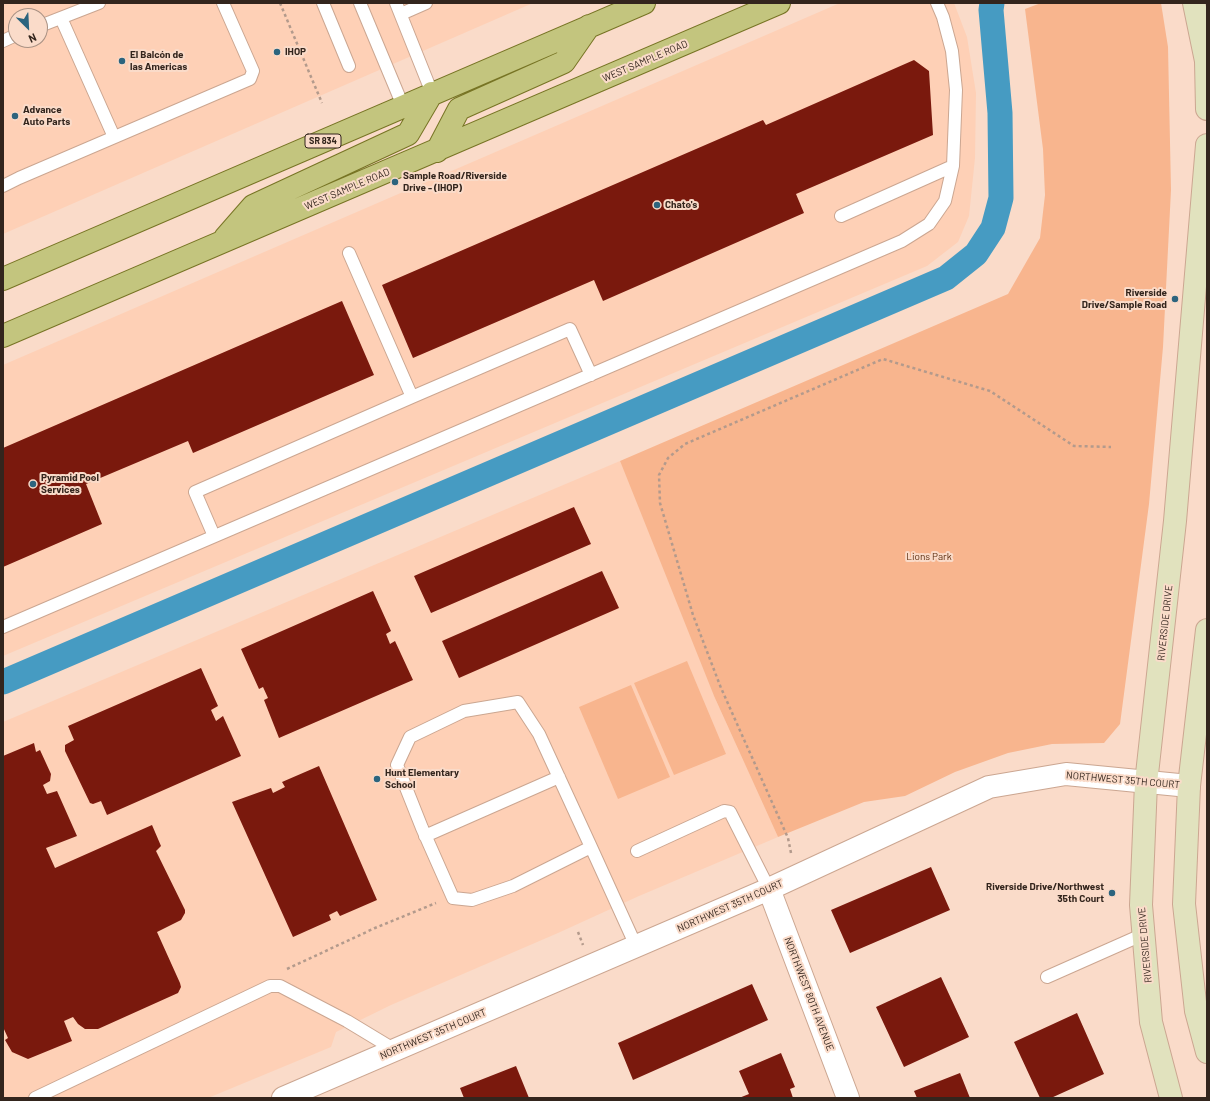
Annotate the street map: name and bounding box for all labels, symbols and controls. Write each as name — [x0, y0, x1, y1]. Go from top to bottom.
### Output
north arrow — [8, 8, 48, 48]
text: N — [27, 31, 39, 46]
street label: WEST SAMPLE ROAD — [601, 38, 689, 84]
place label: IHOP — [285, 46, 306, 58]
marker: IHOP — [272, 47, 282, 57]
place label: El Balcón de las Americas — [130, 49, 187, 72]
marker: El Balcón de las Americas — [117, 56, 127, 66]
place label: Advance Auto Parts — [23, 104, 70, 128]
marker: Advance Auto Parts — [10, 111, 20, 121]
road number: SR 834 — [305, 134, 341, 148]
street label: WEST SAMPLE ROAD — [303, 166, 391, 212]
place label: Sample Road/Riverside Drive - (IHOP) — [403, 170, 507, 194]
marker: Sample Road/Riverside Drive - (IHOP) — [390, 177, 400, 187]
place label: Chato's — [665, 199, 697, 211]
marker: Chato's — [652, 200, 662, 210]
place label: Riverside Drive/Sample Road — [1082, 287, 1167, 310]
marker: Riverside Drive/Sample Road — [1170, 294, 1180, 304]
place label: Pyramid Pool Services — [41, 472, 99, 496]
marker: Pyramid Pool Services — [28, 479, 38, 489]
park label: Lions Park — [906, 551, 952, 563]
street label: RIVERSIDE DRIVE — [1155, 585, 1175, 661]
place label: Hunt Elementary School — [385, 767, 459, 790]
street label: NORTHWEST 35TH COURT — [1065, 769, 1181, 791]
marker: Hunt Elementary School — [372, 774, 382, 784]
street label: NORTHWEST 35TH COURT — [675, 877, 785, 935]
place label: Riverside Drive/Northwest 35th Court — [986, 881, 1104, 904]
marker: Riverside Drive/Northwest 35th Court — [1107, 888, 1117, 898]
street label: RIVERSIDE DRIVE — [1136, 907, 1154, 983]
street label: NORTHWEST 80TH AVENUE — [782, 935, 836, 1053]
street label: NORTHWEST 35TH COURT — [378, 1006, 488, 1062]

